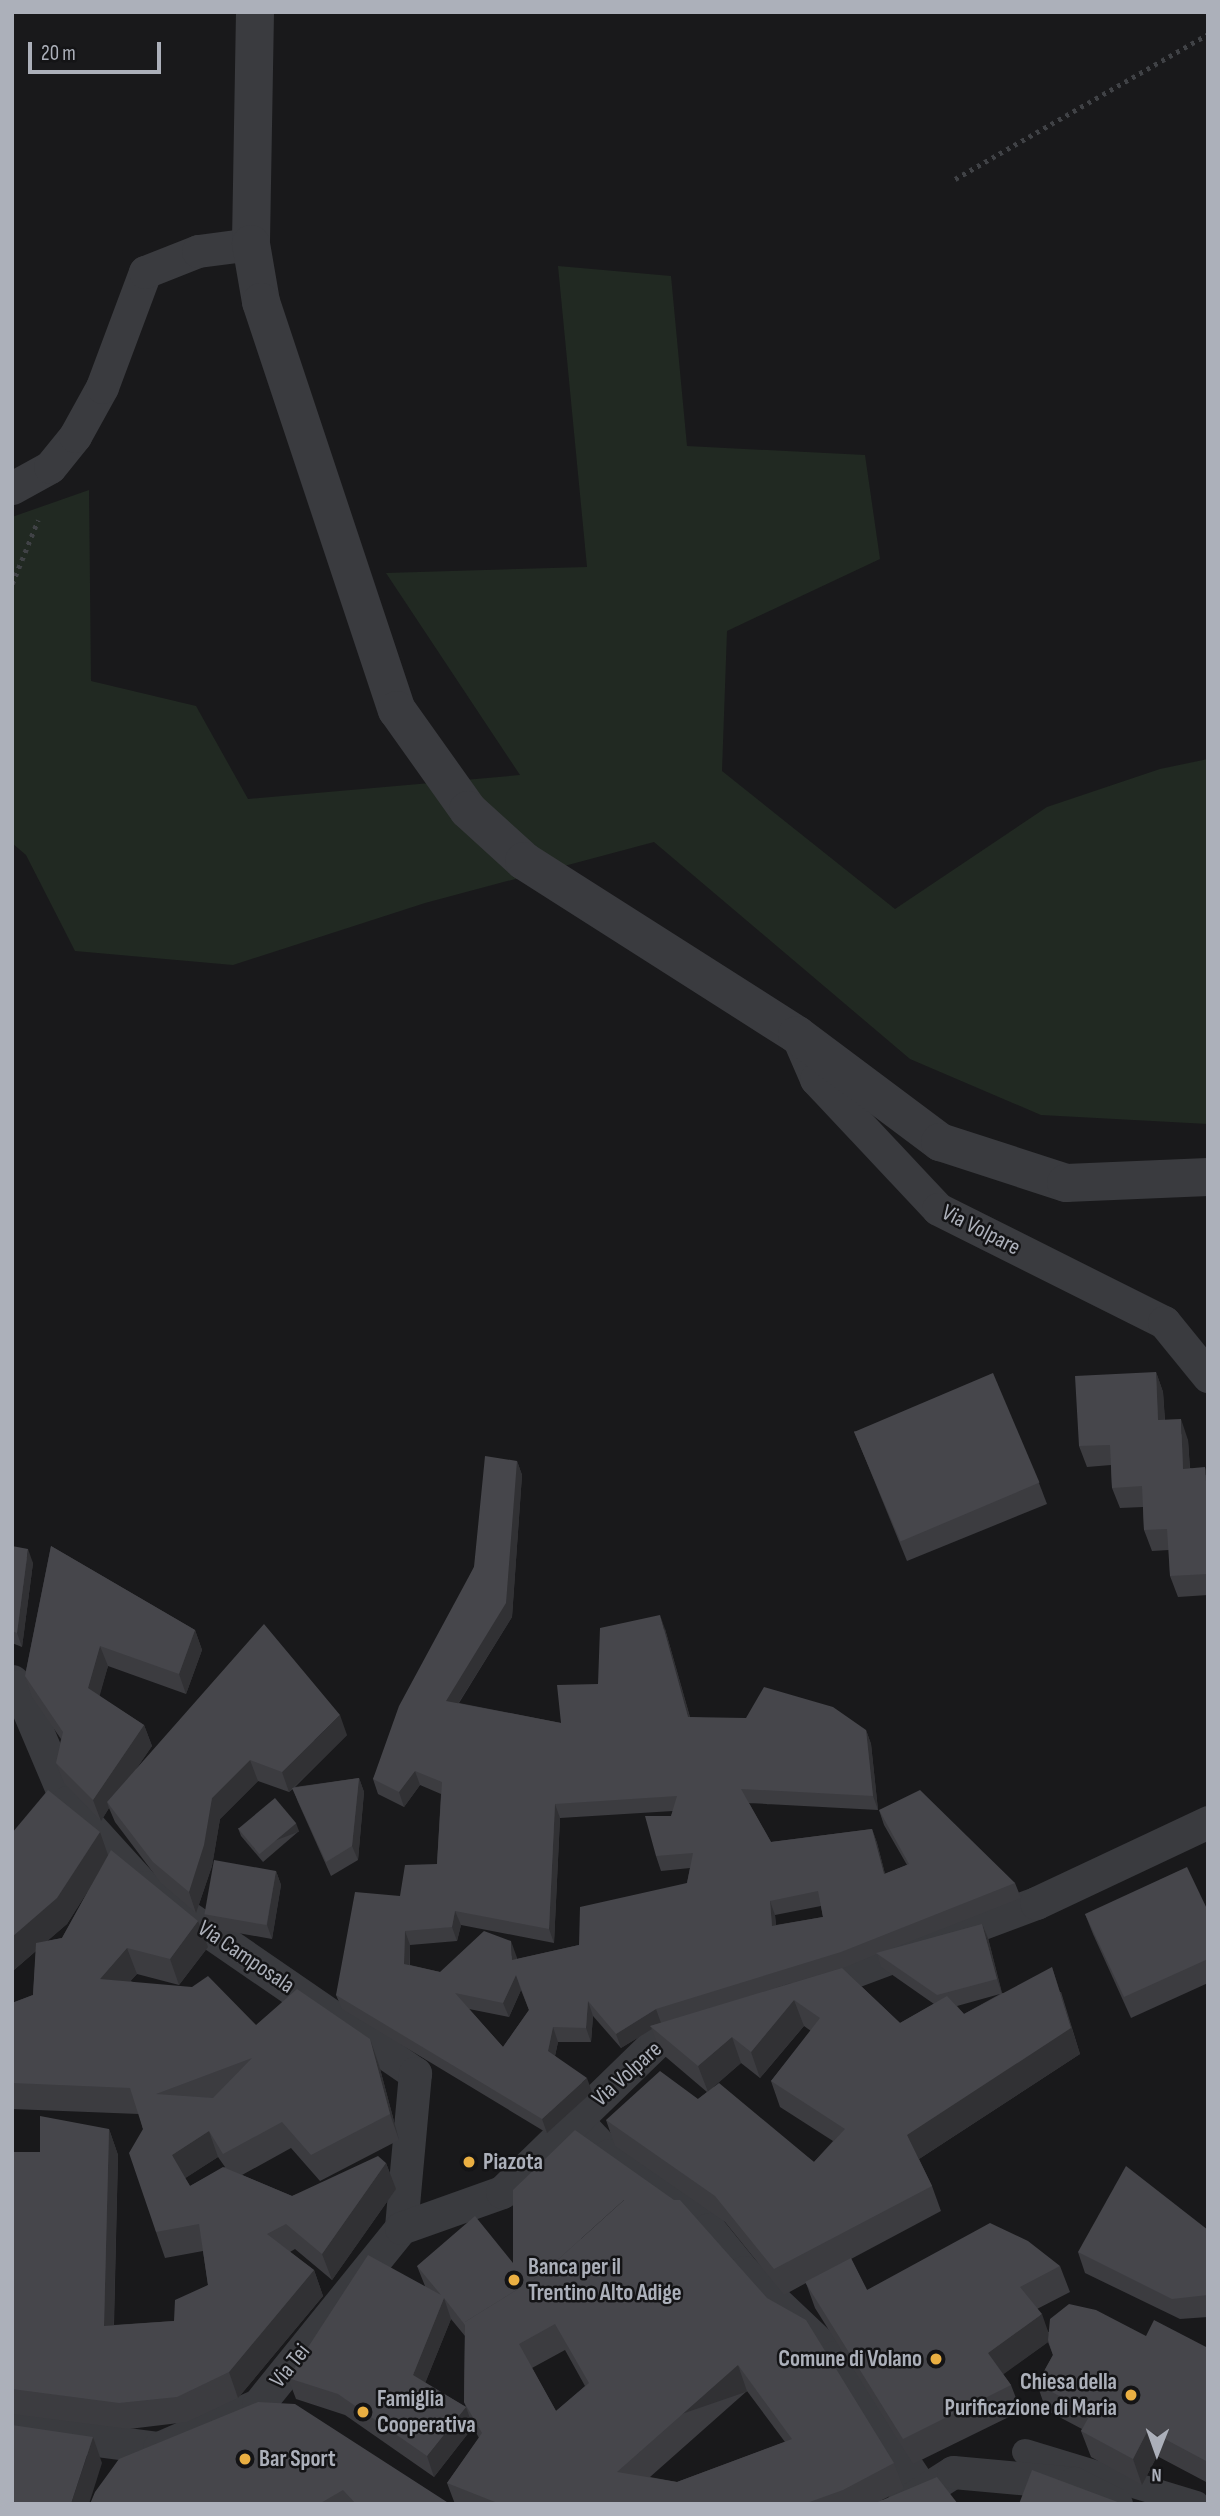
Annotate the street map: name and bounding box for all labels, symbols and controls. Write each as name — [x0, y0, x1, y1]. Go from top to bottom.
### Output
scale bar — [32, 28, 164, 72]
text: 20 m — [41, 41, 76, 66]
street label: Via Volpare — [937, 1199, 1025, 1261]
street label: Via Camposala — [192, 1915, 300, 1999]
street label: Via Volpare — [586, 2035, 668, 2113]
place label: Piazota — [483, 2148, 543, 2176]
marker: Piazota — [461, 2154, 477, 2170]
place label: Banca per il Trentino Alto Adige — [528, 2253, 682, 2307]
marker: Banca per il Trentino Alto Adige — [506, 2272, 522, 2288]
street label: Via Tei — [264, 2338, 316, 2394]
place label: Comune di Volano — [778, 2345, 922, 2373]
marker: Comune di Volano — [928, 2351, 944, 2367]
place label: Chiesa della Purificazione di Maria — [945, 2368, 1117, 2422]
place label: Famiglia Cooperativa — [377, 2385, 476, 2439]
marker: Chiesa della Purificazione di Maria — [1123, 2387, 1139, 2403]
marker: Famiglia Cooperativa — [355, 2404, 371, 2420]
north arrow — [1122, 2418, 1192, 2488]
place label: Bar Sport — [259, 2445, 336, 2473]
marker: Bar Sport — [237, 2451, 253, 2467]
text: N — [1151, 2463, 1162, 2486]

